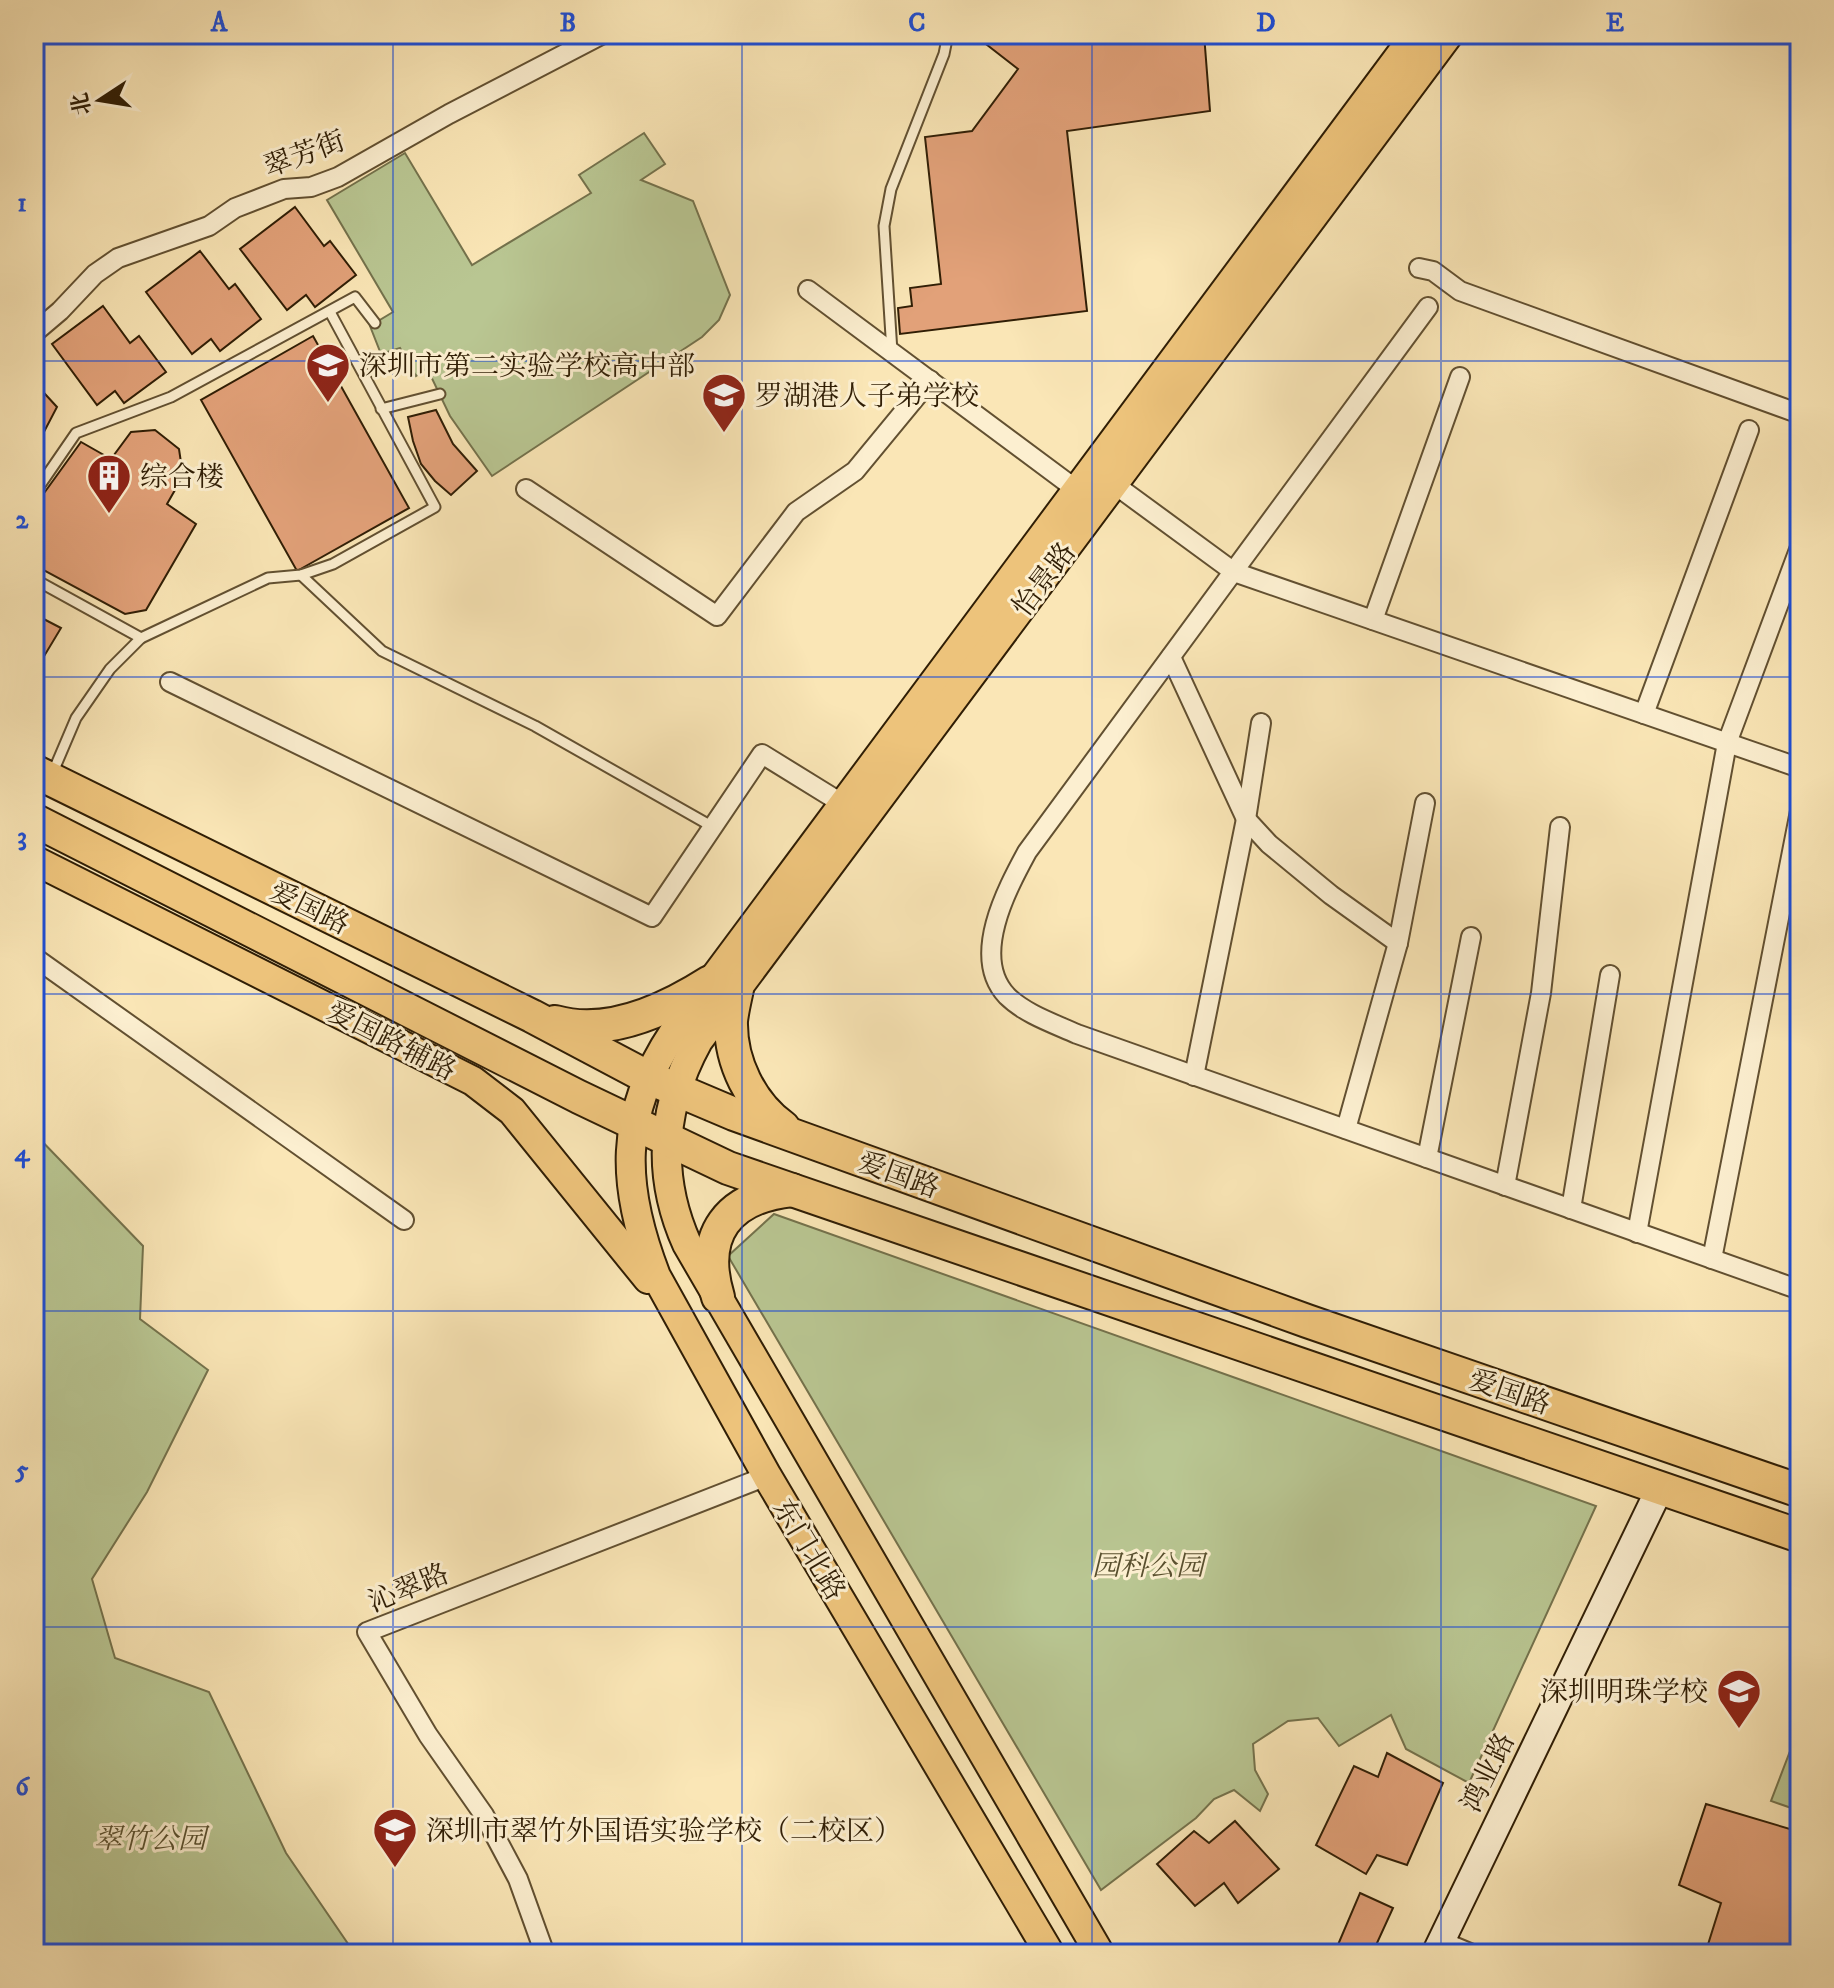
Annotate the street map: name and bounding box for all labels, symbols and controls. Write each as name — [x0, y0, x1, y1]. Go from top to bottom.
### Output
text: A — [210, 7, 229, 40]
text: B — [560, 7, 576, 40]
text: C — [908, 7, 926, 40]
text: D — [1256, 7, 1276, 40]
text: E — [1606, 7, 1624, 40]
north arrow — [60, 60, 140, 140]
text: 北 — [66, 90, 97, 117]
street label: 翠芳街 — [259, 124, 350, 185]
text: 1 — [17, 187, 27, 220]
school or university icon: 深圳市第二实验学校高中部 — [304, 341, 352, 404]
place label: 深圳市第二实验学校高中部 — [359, 349, 695, 384]
school or university icon: 罗湖港人子弟学校 — [700, 371, 748, 434]
place label: 罗湖港人子弟学校 — [755, 379, 979, 414]
building icon: 综合楼 — [85, 452, 133, 515]
place label: 综合楼 — [140, 460, 224, 495]
text: 2 — [16, 504, 30, 537]
street label: 怡景路 — [1005, 536, 1083, 624]
text: 3 — [17, 821, 27, 854]
street label: 爱国路 — [264, 874, 355, 942]
street label: 爱国路辅路 — [321, 994, 462, 1089]
text: 4 — [15, 1137, 31, 1170]
street label: 爱国路 — [853, 1145, 944, 1206]
street label: 爱国路 — [1464, 1362, 1555, 1423]
text: 5 — [15, 1454, 29, 1487]
street label: 东门北路 — [765, 1493, 853, 1607]
park label: 园科公园 — [1092, 1549, 1208, 1584]
street label: 沁翠路 — [363, 1556, 454, 1620]
school or university icon: 深圳明珠学校 — [1715, 1667, 1763, 1730]
place label: 深圳明珠学校 — [1540, 1675, 1708, 1710]
street label: 鸿业路 — [1454, 1727, 1522, 1818]
text: 6 — [15, 1771, 30, 1804]
school or university icon: 深圳市翠竹外国语实验学校（二校区） — [371, 1806, 419, 1869]
place label: 深圳市翠竹外国语实验学校（二校区） — [426, 1814, 902, 1849]
park label: 翠竹公园 — [94, 1822, 210, 1857]

